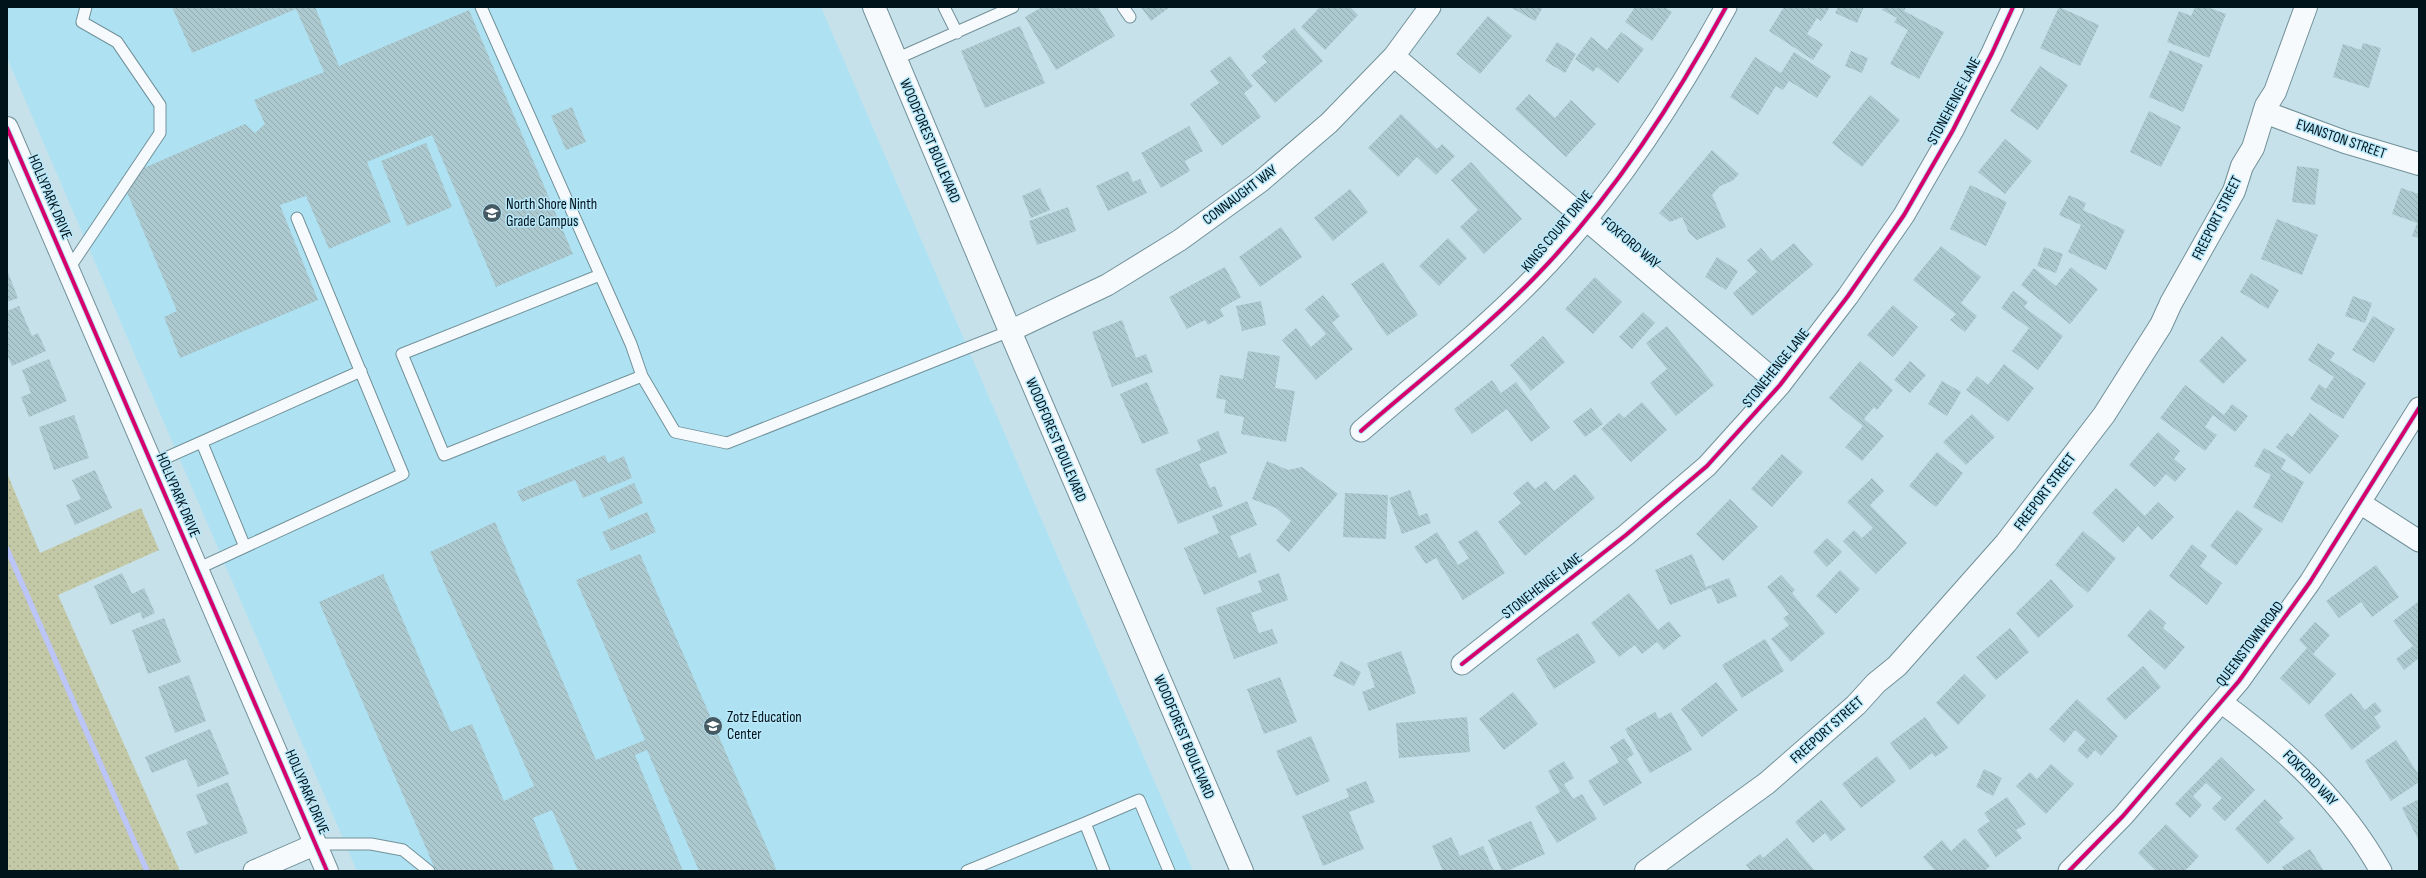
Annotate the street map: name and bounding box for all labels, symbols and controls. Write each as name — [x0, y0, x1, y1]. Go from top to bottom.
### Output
street label: STONEHENGE LANE — [1923, 54, 1985, 148]
street label: WOODFOREST BOULEVARD — [895, 76, 965, 206]
street label: EVANSTON STREET — [2293, 115, 2389, 163]
street label: HOLLYPARK DRIVE — [24, 152, 76, 242]
street label: CONNAUGHT WAY — [1199, 160, 1282, 229]
street label: FREEPORT STREET — [2188, 173, 2246, 263]
street label: KINGS COURT DRIVE — [1517, 186, 1597, 276]
place label: North Shore Ninth Grade Campus — [506, 195, 597, 231]
school or university icon: North Shore Ninth Grade Campus — [481, 202, 503, 224]
street label: FOXFORD WAY — [1598, 213, 1665, 273]
street label: STONEHENGE LANE — [1738, 324, 1814, 412]
street label: WOODFOREST BOULEVARD — [1021, 375, 1091, 505]
street label: HOLLYPARK DRIVE — [152, 450, 204, 540]
street label: FREEPORT STREET — [2010, 450, 2080, 534]
street label: STONEHENGE LANE — [1498, 549, 1586, 623]
street label: QUEENSTOWN ROAD — [2212, 598, 2288, 690]
street label: WOODFOREST BOULEVARD — [1149, 672, 1219, 802]
street label: FREEPORT STREET — [1786, 692, 1868, 768]
place label: Zotz Education Center — [727, 708, 802, 744]
school or university icon: Zotz Education Center — [702, 715, 724, 737]
street label: FOXFORD WAY — [2279, 746, 2342, 810]
street label: HOLLYPARK DRIVE — [281, 747, 333, 837]

